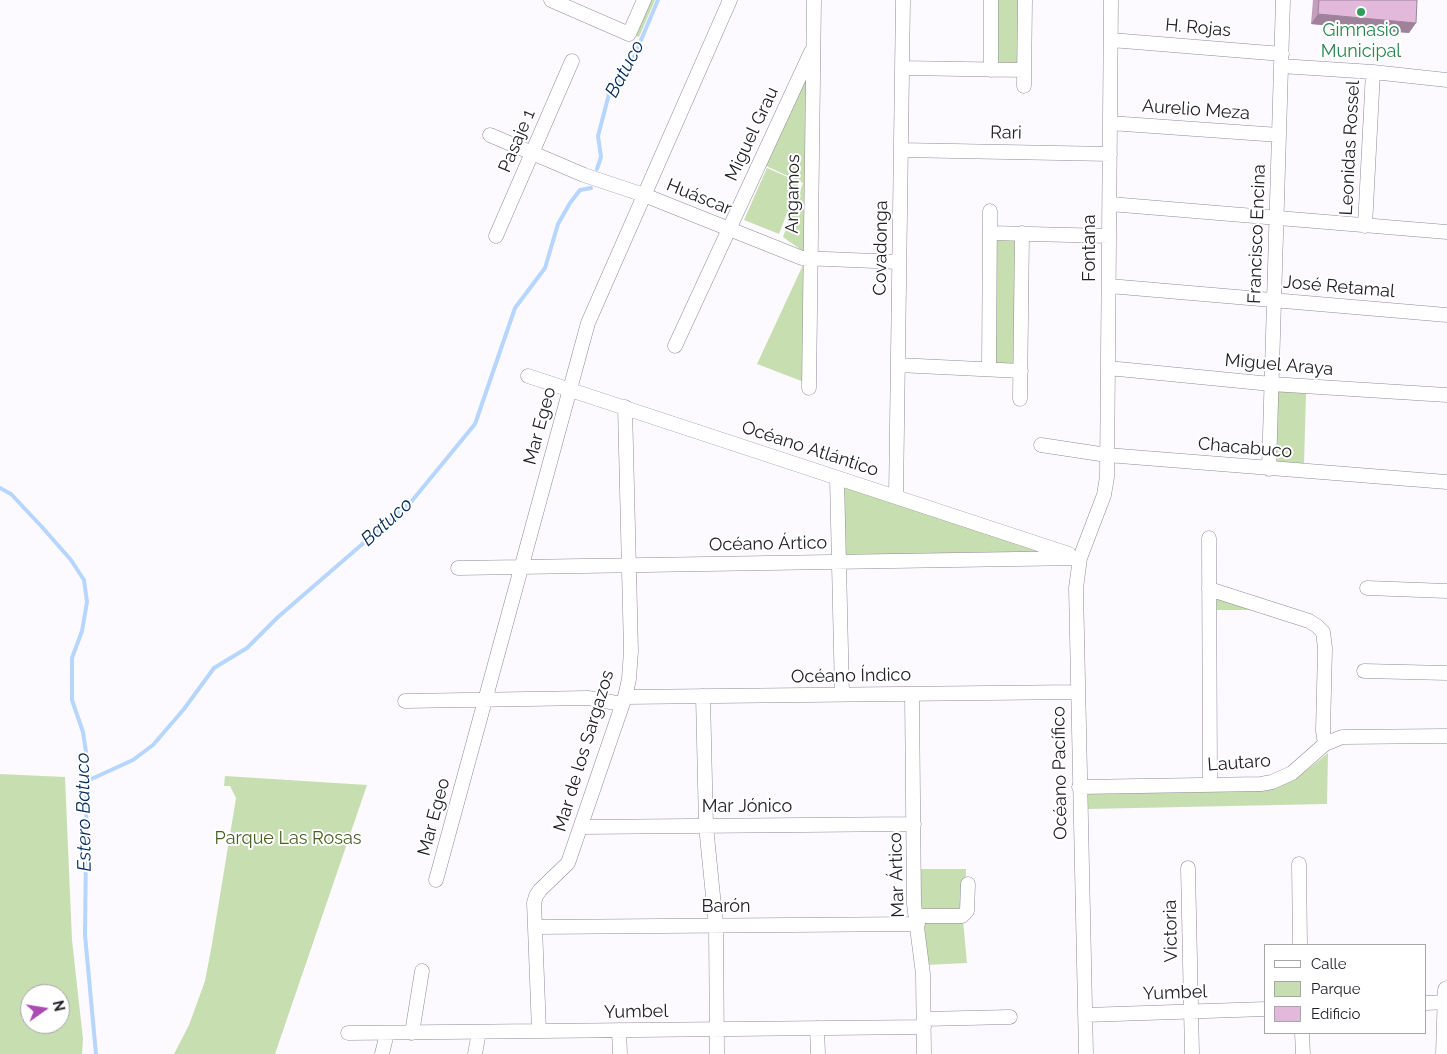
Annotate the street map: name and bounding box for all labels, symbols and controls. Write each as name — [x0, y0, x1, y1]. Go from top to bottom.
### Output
marker: Gimnasio Municipal — [1355, 6, 1367, 18]
street label: H. Rojas — [1164, 14, 1232, 42]
place label: Gimnasio Municipal — [1321, 20, 1401, 62]
water label: Batuco — [601, 37, 649, 101]
street label: Leonidas Rossel — [1336, 80, 1364, 216]
street label: Miguel Grau — [721, 84, 783, 184]
street label: Aurelio Meza — [1141, 95, 1251, 125]
street label: Pasaje 1 — [494, 106, 540, 176]
street label: Rari — [990, 122, 1022, 144]
street label: Angamos — [782, 154, 804, 234]
street label: Francisco Encina — [1244, 164, 1270, 304]
street label: Huáscar — [663, 174, 735, 220]
street label: Covadonga — [869, 200, 893, 296]
street label: Fontana — [1079, 214, 1101, 282]
street label: José Retamal — [1282, 271, 1396, 303]
street label: Miguel Araya — [1224, 349, 1334, 381]
street label: Mar Egeo — [519, 385, 561, 467]
street label: Océano Atlántico — [739, 417, 881, 481]
street label: Chacabuco — [1197, 433, 1293, 463]
water label: Batuco — [357, 493, 417, 551]
street label: Océano Ártico — [709, 532, 827, 556]
street label: Océano Índico — [791, 664, 911, 688]
street label: Mar de los Sargazos — [549, 668, 619, 834]
street label: Océano Pacífico — [1048, 706, 1072, 840]
street label: Lautaro — [1207, 750, 1271, 776]
water label: Estero Batuco — [72, 752, 96, 872]
street label: Mar Egeo — [413, 776, 455, 858]
street label: Mar Jónico — [702, 796, 792, 818]
park label: Parque Las Rosas — [215, 828, 361, 850]
street label: Mar Ártico — [885, 832, 909, 918]
street label: Barón — [701, 896, 751, 918]
street label: Victoria — [1160, 899, 1182, 963]
legend — [1264, 944, 1427, 1034]
text: Calle — [1311, 955, 1346, 973]
text: Parque — [1311, 980, 1360, 998]
street label: Yumbel — [1142, 981, 1208, 1005]
north arrow — [20, 984, 70, 1034]
text: N — [50, 999, 68, 1013]
street label: Yumbel — [604, 1001, 668, 1023]
text: Edificio — [1311, 1005, 1361, 1023]

